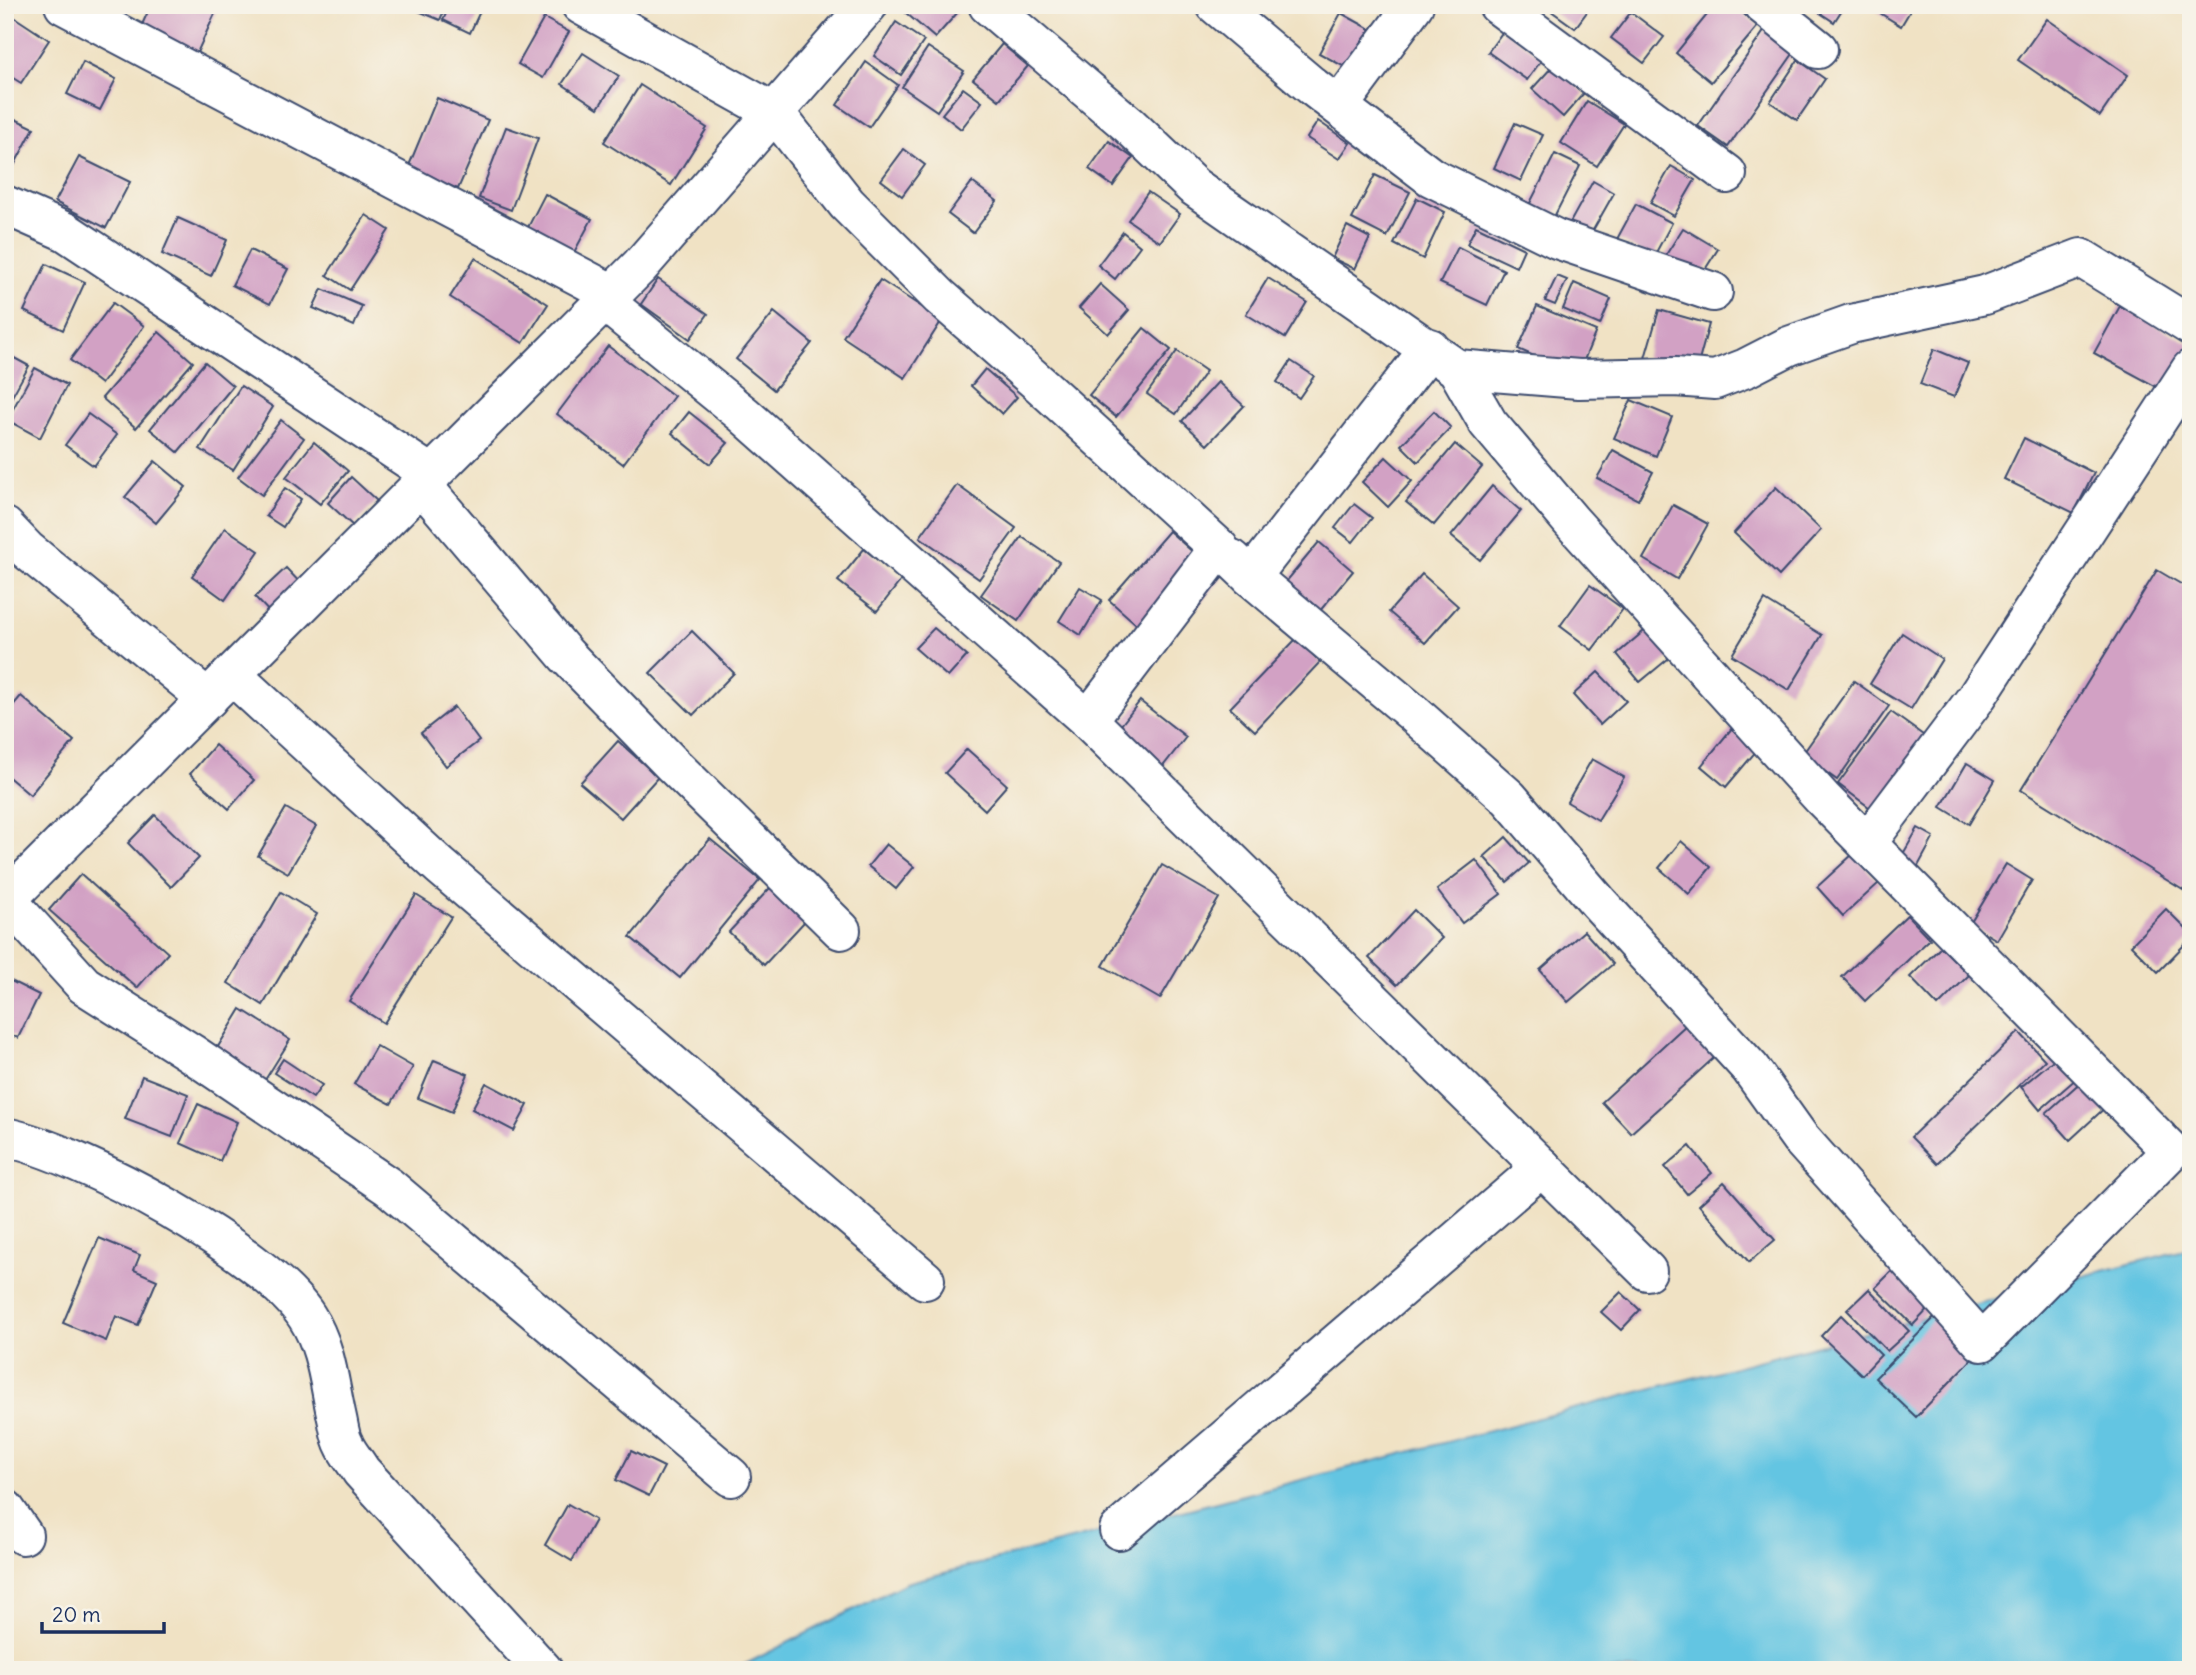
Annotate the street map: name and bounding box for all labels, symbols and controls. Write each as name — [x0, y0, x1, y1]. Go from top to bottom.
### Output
scale bar — [42, 1591, 164, 1635]
text: 20 m — [52, 1601, 101, 1628]

